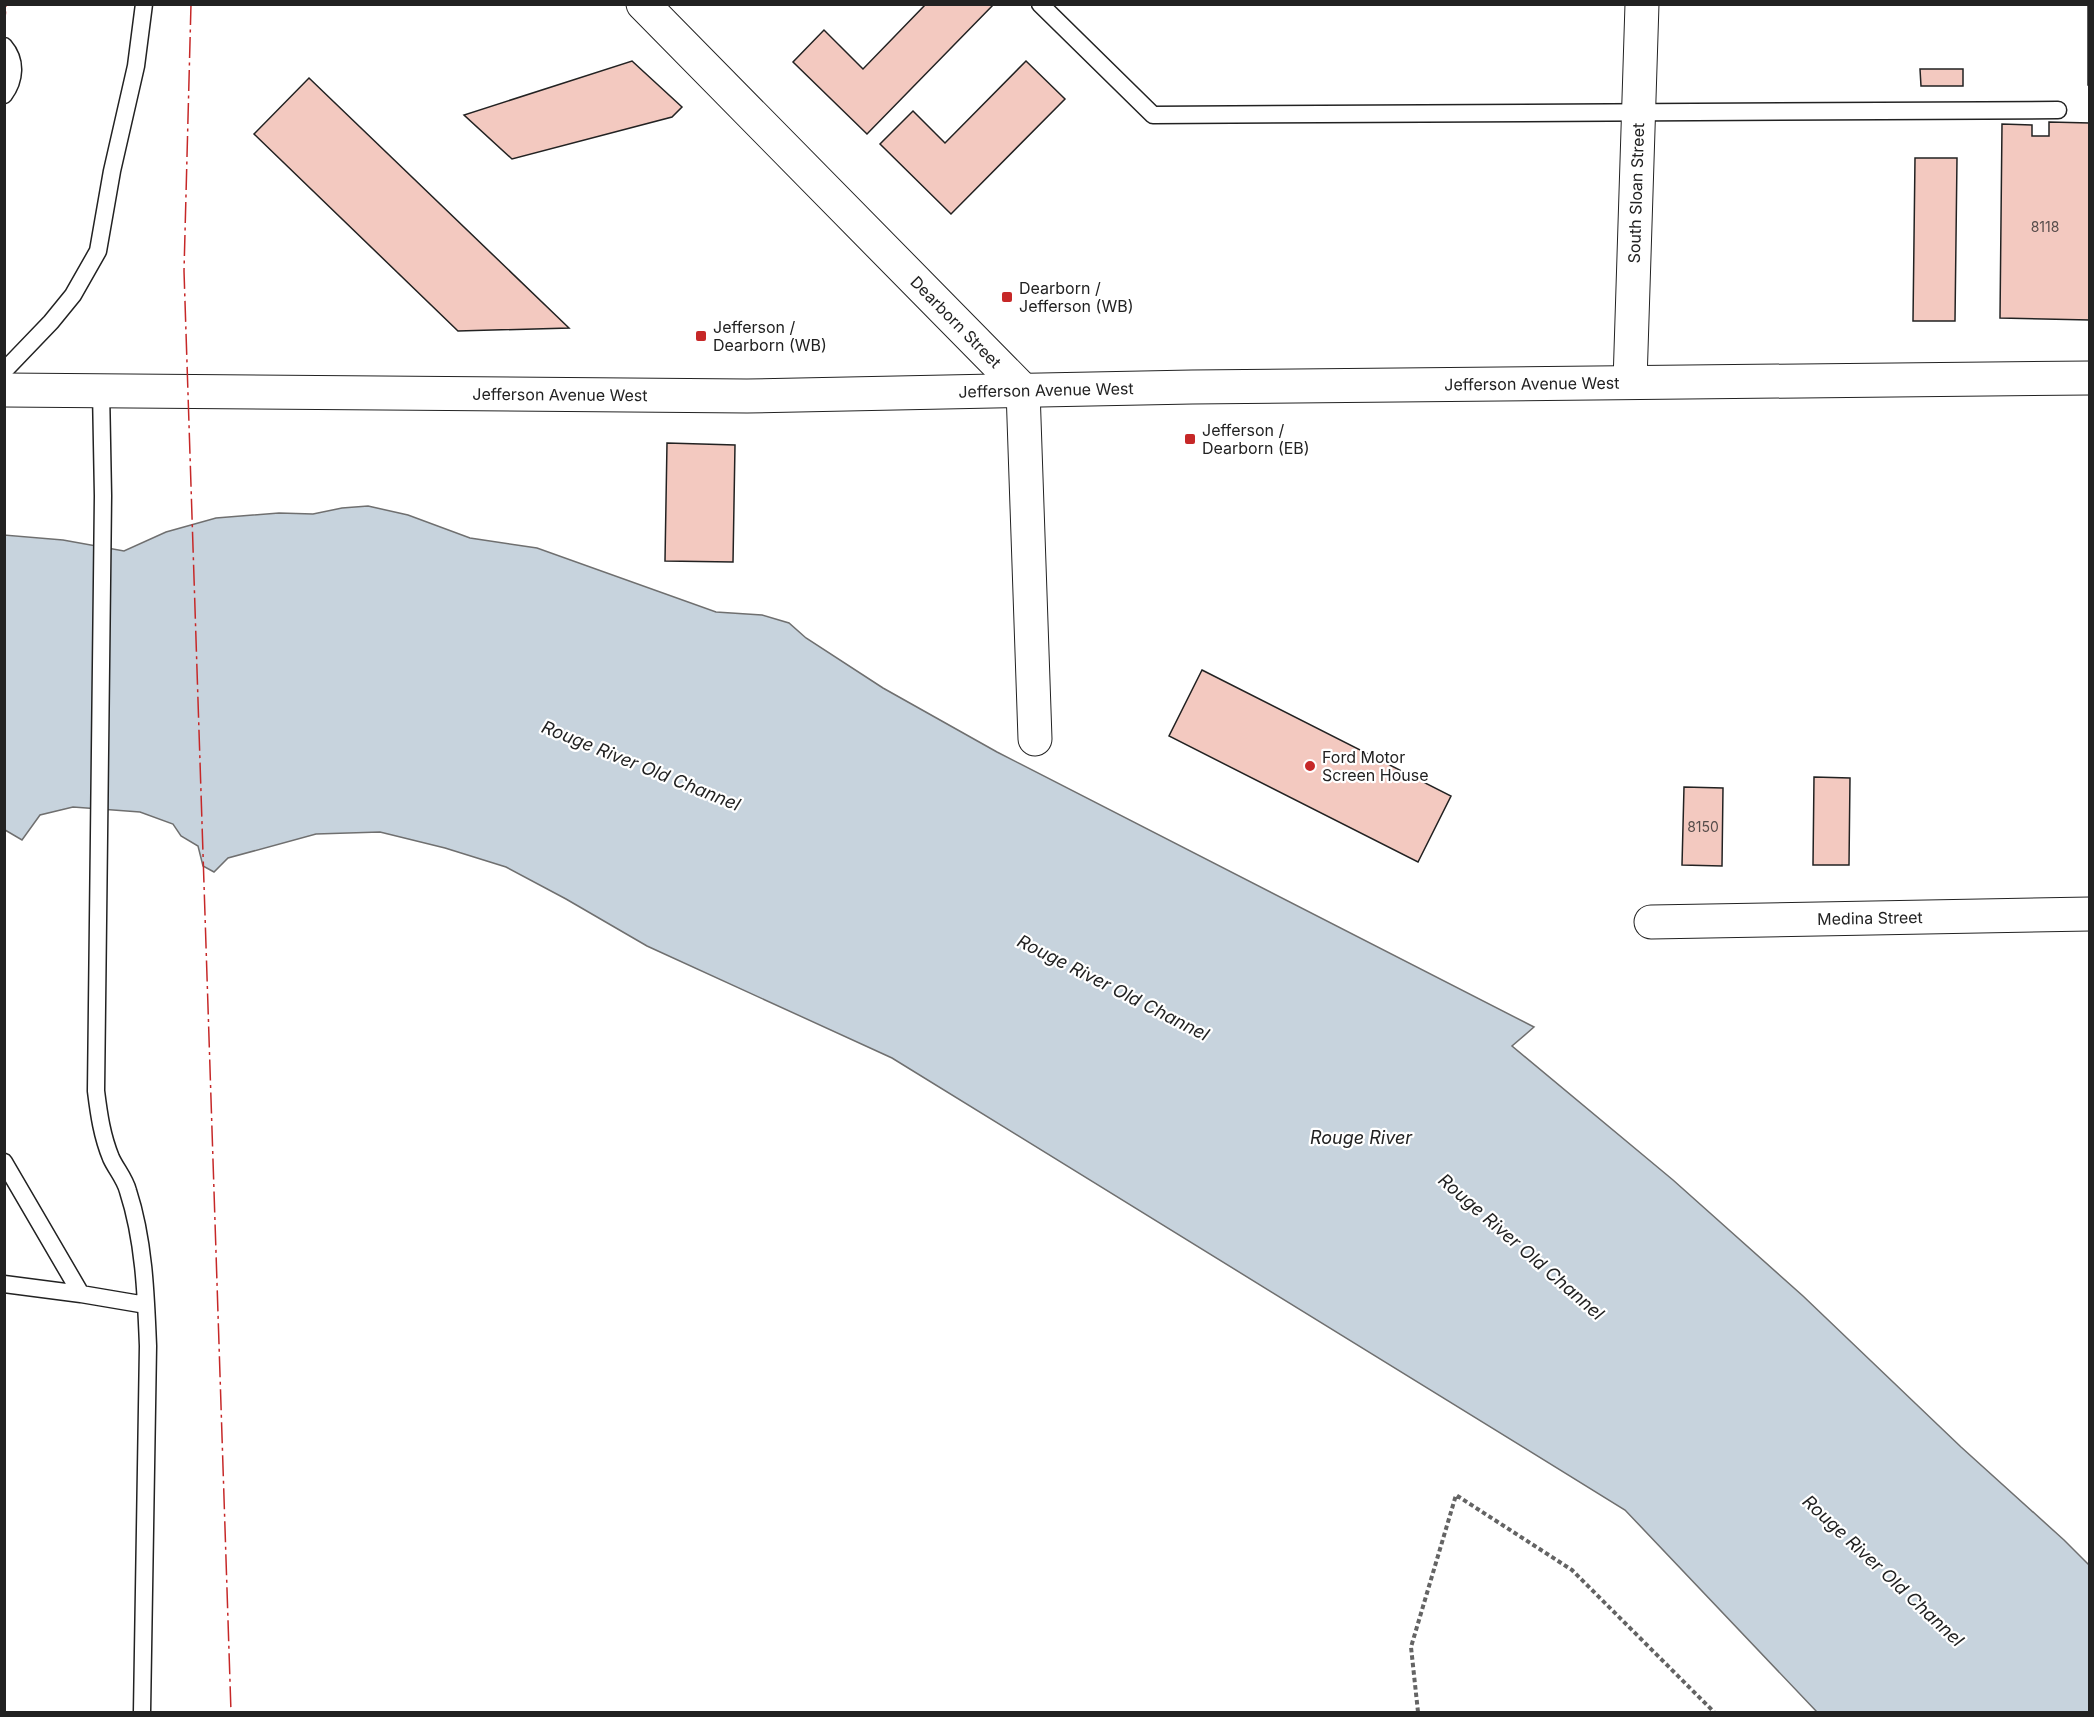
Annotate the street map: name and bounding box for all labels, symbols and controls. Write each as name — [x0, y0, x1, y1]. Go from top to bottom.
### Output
street label: South Sloan Street — [1624, 123, 1648, 264]
house number: 8118 — [2031, 218, 2059, 235]
street label: Dearborn Street — [906, 272, 1005, 372]
place label: Dearborn / Jefferson (WB) — [1019, 278, 1133, 316]
marker: Dearborn / Jefferson (WB) — [1000, 290, 1014, 304]
place label: Jefferson / Dearborn (WB) — [713, 317, 827, 355]
marker: Jefferson / Dearborn (WB) — [694, 329, 708, 343]
street label: Jefferson Avenue West — [1444, 373, 1620, 394]
street label: Jefferson Avenue West — [958, 378, 1134, 402]
street label: Jefferson Avenue West — [472, 384, 648, 405]
place label: Jefferson / Dearborn (EB) — [1202, 420, 1310, 458]
marker: Jefferson / Dearborn (EB) — [1183, 432, 1197, 446]
water label: Rouge River Old Channel — [539, 716, 744, 815]
place label: Ford Motor Screen House — [1322, 747, 1429, 785]
marker: Ford Motor Screen House — [1303, 759, 1317, 773]
house number: 8150 — [1687, 818, 1719, 835]
street label: Medina Street — [1817, 907, 1923, 929]
water label: Rouge River Old Channel — [1014, 930, 1213, 1045]
water label: Rouge River — [1310, 1127, 1413, 1148]
water label: Rouge River Old Channel — [1434, 1169, 1609, 1325]
water label: Rouge River Old Channel — [1799, 1491, 1969, 1651]

